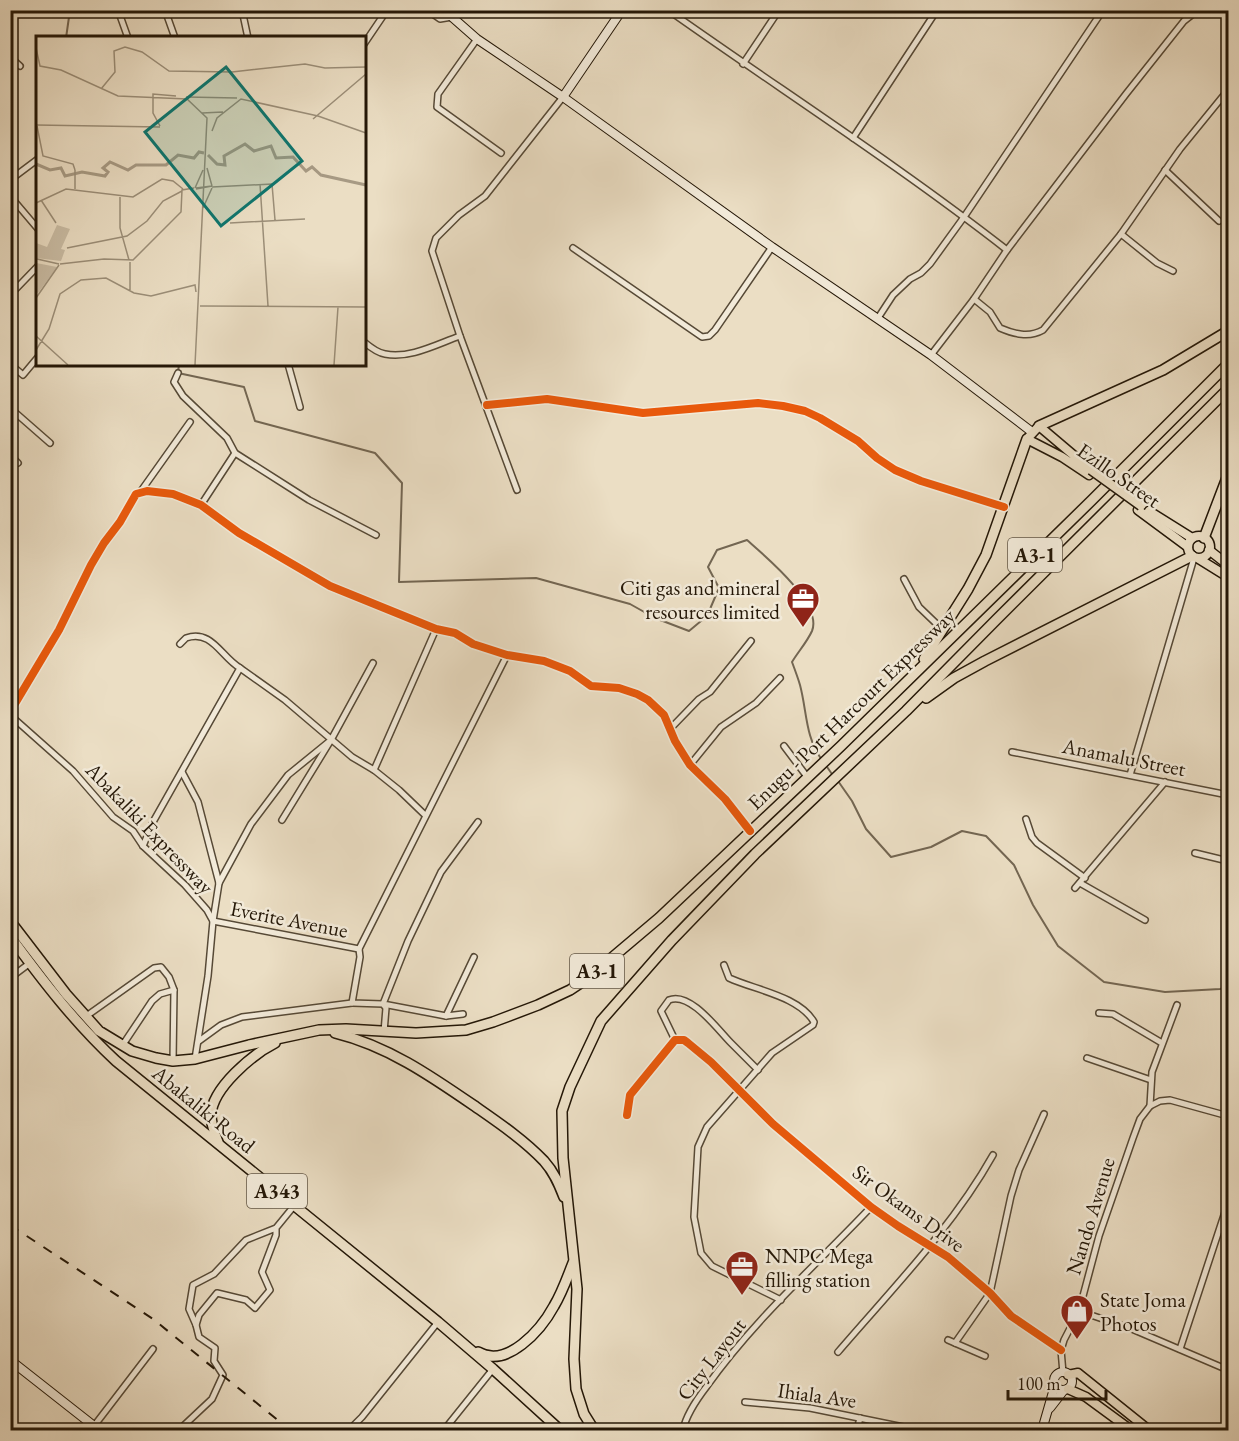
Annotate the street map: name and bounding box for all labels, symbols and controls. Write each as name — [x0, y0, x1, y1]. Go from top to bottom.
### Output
inset map — [36, 36, 366, 366]
street label: Ezillo Street — [1072, 436, 1166, 514]
road number: A3-1 — [1008, 538, 1062, 572]
place label: Citi gas and mineral resources limited — [620, 574, 780, 625]
office icon: Citi gas and mineral resources limited — [785, 581, 821, 628]
street label: Enugu - Port Harcourt Expressway — [741, 602, 961, 816]
street label: Anamalu Street — [1059, 732, 1188, 782]
street label: Abakaliki Expressway — [80, 756, 220, 900]
street label: Everite Avenue — [228, 894, 350, 944]
road number: A3-1 — [570, 954, 624, 988]
street label: Abakaliki Road — [146, 1059, 261, 1159]
street label: Nando Avenue — [1059, 1154, 1121, 1278]
street label: Sir Okams Drive — [847, 1158, 971, 1258]
road number: A343 — [247, 1174, 307, 1208]
place label: NNPC Mega filling station — [765, 1242, 874, 1293]
office icon: NNPC Mega filling station — [724, 1249, 760, 1296]
place label: State Joma Photos — [1100, 1286, 1187, 1337]
shop icon: State Joma Photos — [1059, 1293, 1095, 1340]
street label: City Layout — [670, 1312, 752, 1406]
scale bar — [1008, 1363, 1106, 1401]
text: 100 m — [1017, 1372, 1061, 1395]
street label: Ihiala Ave — [776, 1376, 858, 1414]

